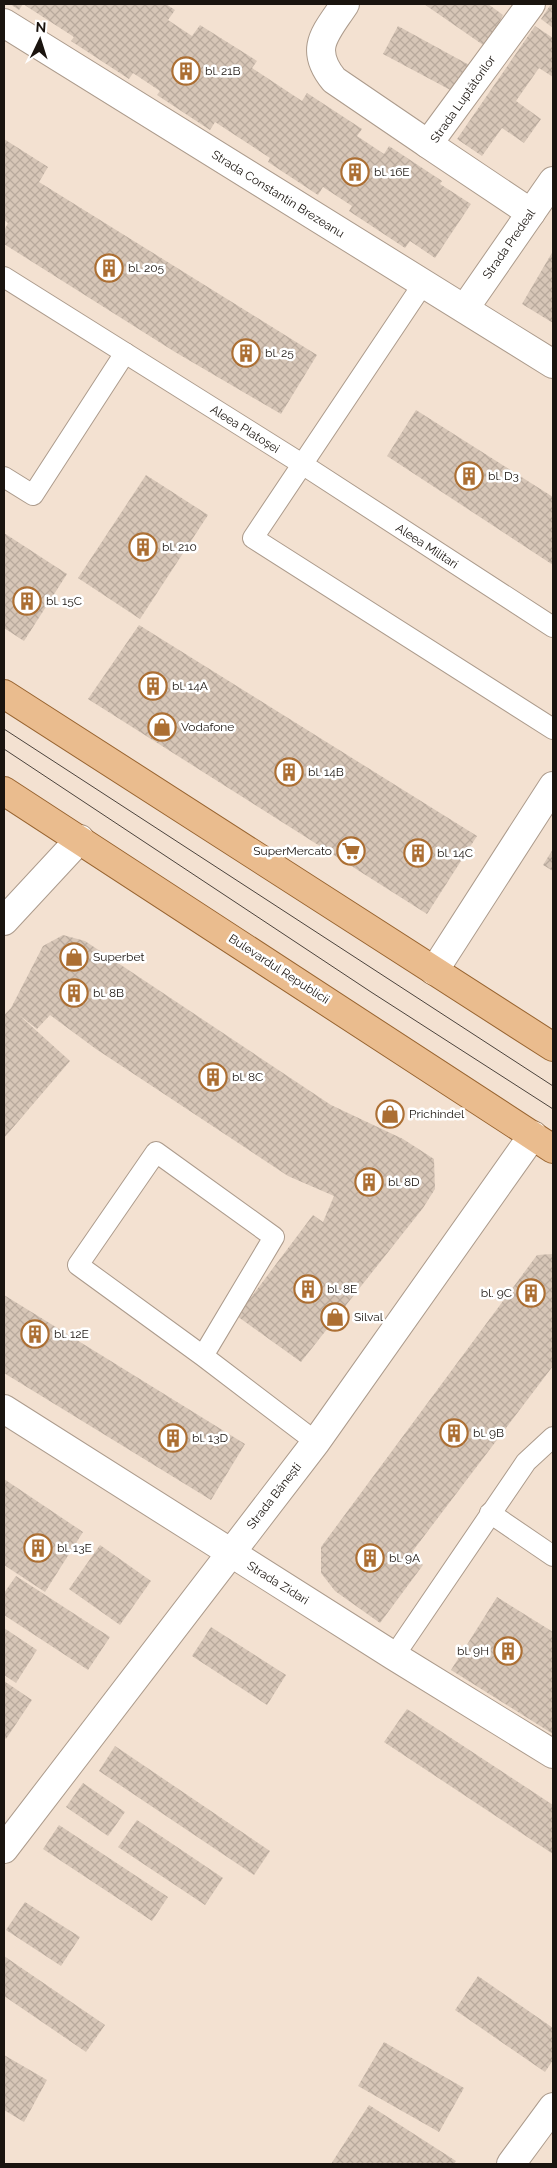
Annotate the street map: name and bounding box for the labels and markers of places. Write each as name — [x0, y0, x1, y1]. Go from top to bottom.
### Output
building icon: bl. 21B — [171, 56, 201, 86]
place label: bl. 21B — [205, 64, 240, 78]
building icon: bl. 16E — [340, 157, 370, 187]
place label: bl. 16E — [374, 165, 410, 179]
building icon: bl. 205 — [94, 253, 124, 283]
place label: bl. 205 — [128, 261, 165, 275]
building icon: bl. 25 — [231, 338, 261, 368]
place label: bl. 25 — [265, 346, 294, 360]
building icon: bl. D3 — [454, 461, 484, 491]
place label: bl. D3 — [488, 469, 519, 483]
building icon: bl. 210 — [128, 532, 158, 562]
place label: bl. 210 — [162, 540, 197, 554]
building icon: bl. 15C — [12, 586, 42, 616]
place label: bl. 15C — [46, 594, 82, 608]
building icon: bl. 14A — [138, 671, 168, 701]
place label: bl. 14A — [172, 679, 208, 693]
shop icon: Vodafone — [147, 712, 177, 742]
place label: Vodafone — [181, 720, 234, 734]
building icon: bl. 14B — [274, 757, 304, 787]
place label: bl. 14B — [308, 765, 344, 779]
supermarket icon: SuperMercato — [336, 836, 366, 866]
building icon: bl. 14C — [403, 838, 433, 868]
place label: SuperMercato — [253, 844, 332, 858]
place label: bl. 14C — [437, 846, 473, 860]
shop icon: Superbet — [59, 942, 89, 972]
place label: Superbet — [93, 950, 144, 964]
building icon: bl. 8B — [59, 978, 89, 1008]
place label: bl. 8B — [93, 986, 124, 1000]
building icon: bl. 8C — [198, 1062, 228, 1092]
place label: bl. 8C — [232, 1070, 263, 1084]
shop icon: Prichindel — [375, 1099, 405, 1129]
place label: Prichindel — [409, 1107, 465, 1121]
building icon: bl. 8D — [354, 1167, 384, 1197]
place label: bl. 8D — [388, 1175, 420, 1189]
building icon: bl. 8E — [293, 1274, 323, 1304]
building icon: bl. 9C — [516, 1278, 546, 1308]
place label: bl. 8E — [327, 1282, 357, 1296]
place label: bl. 9C — [481, 1286, 512, 1300]
shop icon: Silval — [320, 1302, 350, 1332]
place label: Silval — [354, 1310, 384, 1324]
building icon: bl. 12E — [20, 1319, 50, 1349]
place label: bl. 12E — [54, 1327, 89, 1341]
building icon: bl. 9B — [439, 1418, 469, 1448]
building icon: bl. 13D — [158, 1423, 188, 1453]
place label: bl. 9B — [473, 1426, 504, 1440]
place label: bl. 13D — [192, 1431, 229, 1445]
building icon: bl. 13E — [23, 1533, 53, 1563]
place label: bl. 13E — [57, 1541, 92, 1555]
building icon: bl. 9A — [355, 1543, 385, 1573]
place label: bl. 9A — [389, 1551, 420, 1565]
building icon: bl. 9H — [493, 1636, 523, 1666]
place label: bl. 9H — [457, 1644, 489, 1658]

